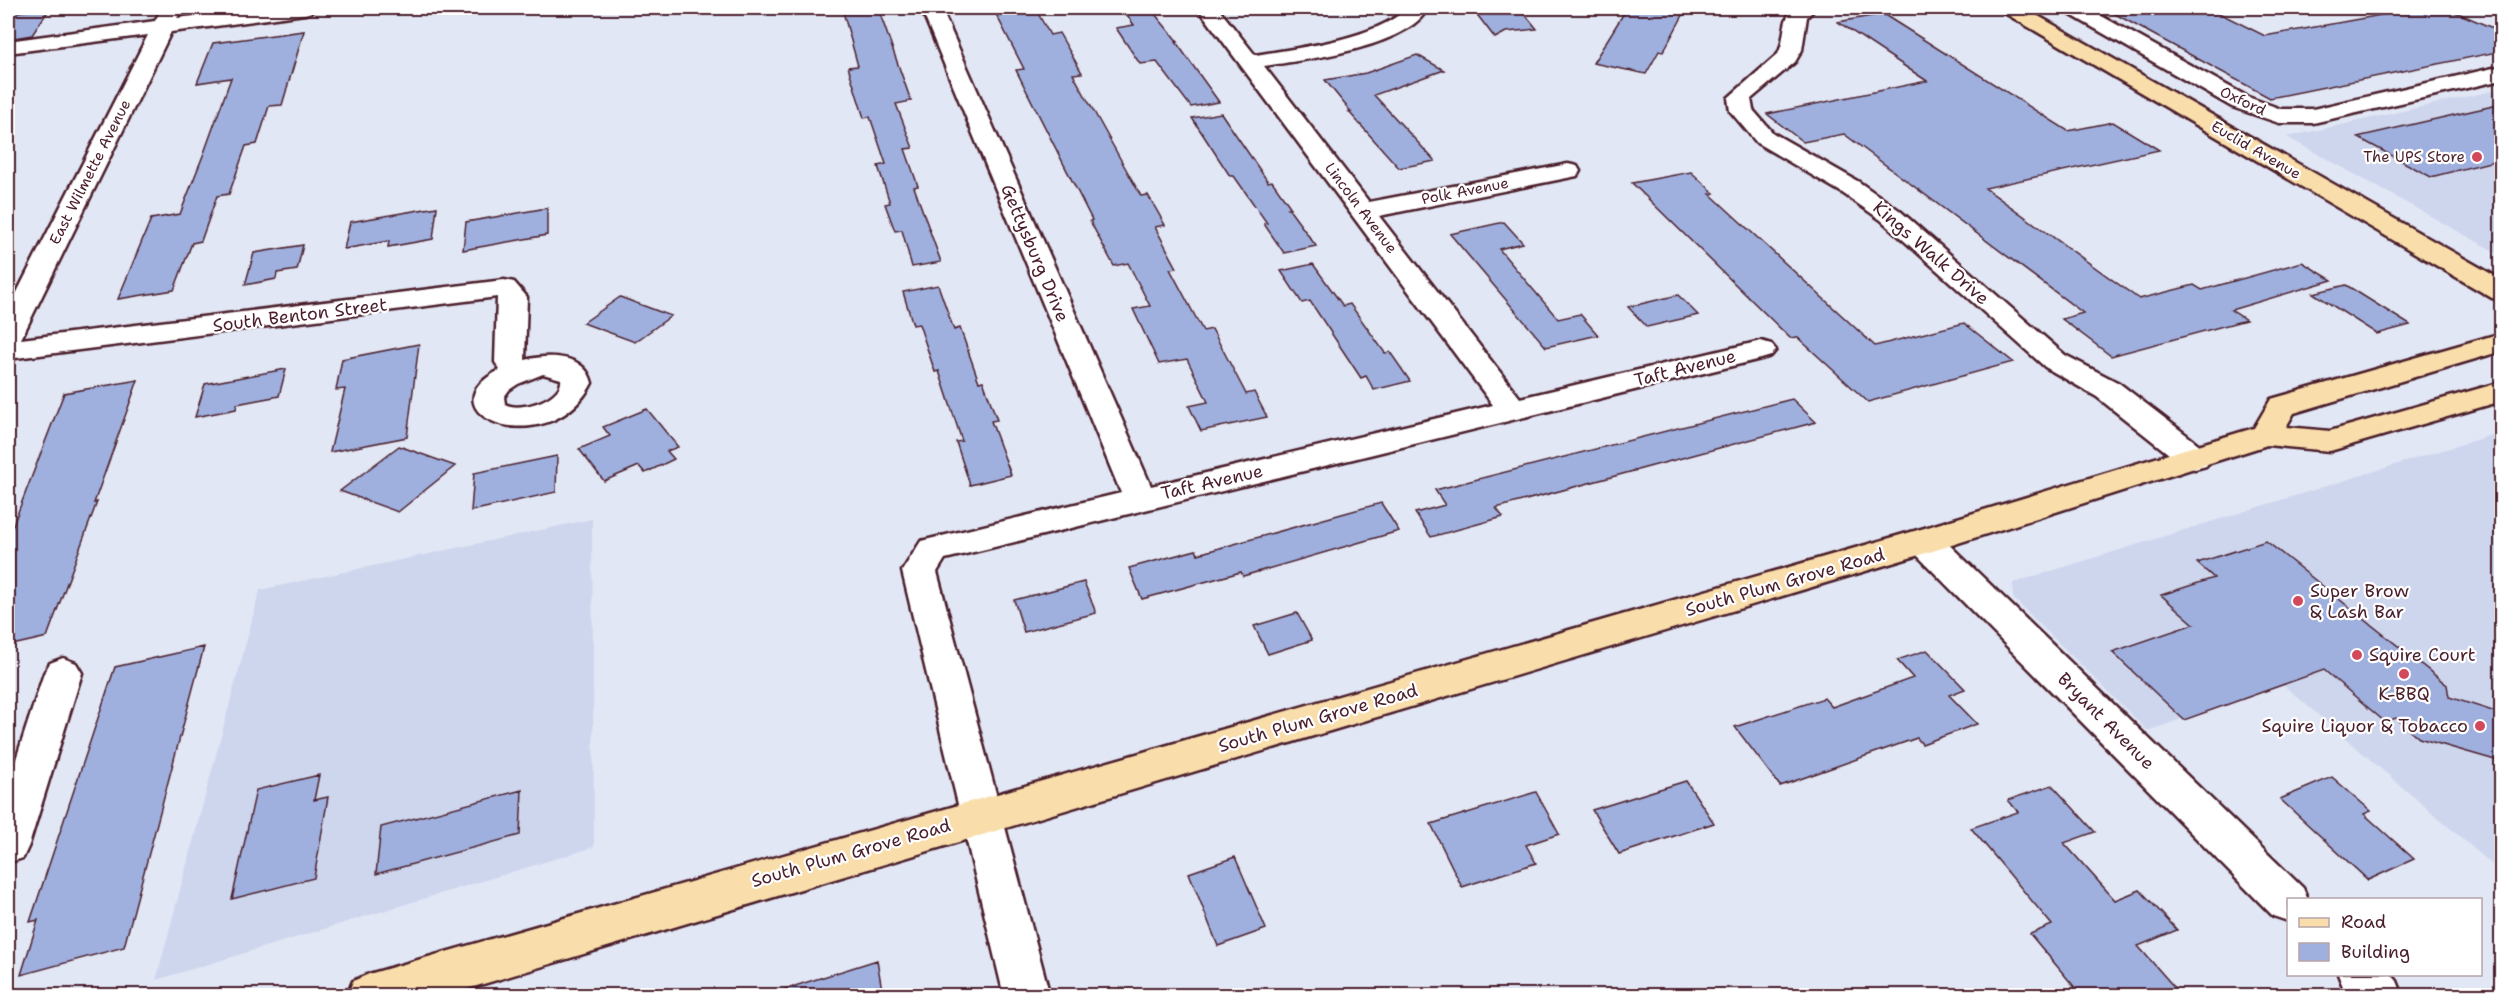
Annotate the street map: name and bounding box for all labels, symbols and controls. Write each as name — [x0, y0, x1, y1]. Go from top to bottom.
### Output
street label: Oxford — [2217, 82, 2270, 121]
street label: East Wilmette Avenue — [45, 96, 135, 248]
street label: Euclid Avenue — [2207, 116, 2305, 184]
place label: The UPS Store — [2363, 147, 2465, 167]
marker: The UPS Store — [2470, 150, 2484, 164]
street label: Lincoln Avenue — [1320, 158, 1402, 258]
street label: Polk Avenue — [1420, 173, 1510, 209]
street label: Gettysburg Drive — [995, 181, 1075, 325]
street label: Kings Walk Drive — [1868, 196, 1994, 310]
street label: South Benton Street — [211, 292, 389, 338]
street label: Taft Avenue — [1632, 344, 1738, 392]
street label: Taft Avenue — [1159, 459, 1265, 505]
street label: South Plum Grove Road — [1683, 542, 1887, 622]
place label: Super Brow & Lash Bar — [2310, 579, 2409, 624]
marker: Super Brow & Lash Bar — [2291, 594, 2305, 608]
place label: Squire Court — [2369, 643, 2476, 667]
marker: Squire Court — [2350, 648, 2364, 662]
street label: Bryant Avenue — [2052, 667, 2160, 775]
marker: K-BBQ — [2397, 667, 2411, 681]
street label: South Plum Grove Road — [1216, 678, 1420, 758]
place label: K-BBQ — [2378, 682, 2430, 706]
place label: Squire Liquor & Tobacco — [2262, 714, 2468, 738]
marker: Squire Liquor & Tobacco — [2473, 719, 2487, 733]
street label: South Plum Grove Road — [749, 813, 953, 893]
legend — [2287, 898, 2482, 976]
text: Road — [2341, 910, 2386, 934]
text: Building — [2341, 940, 2410, 964]

